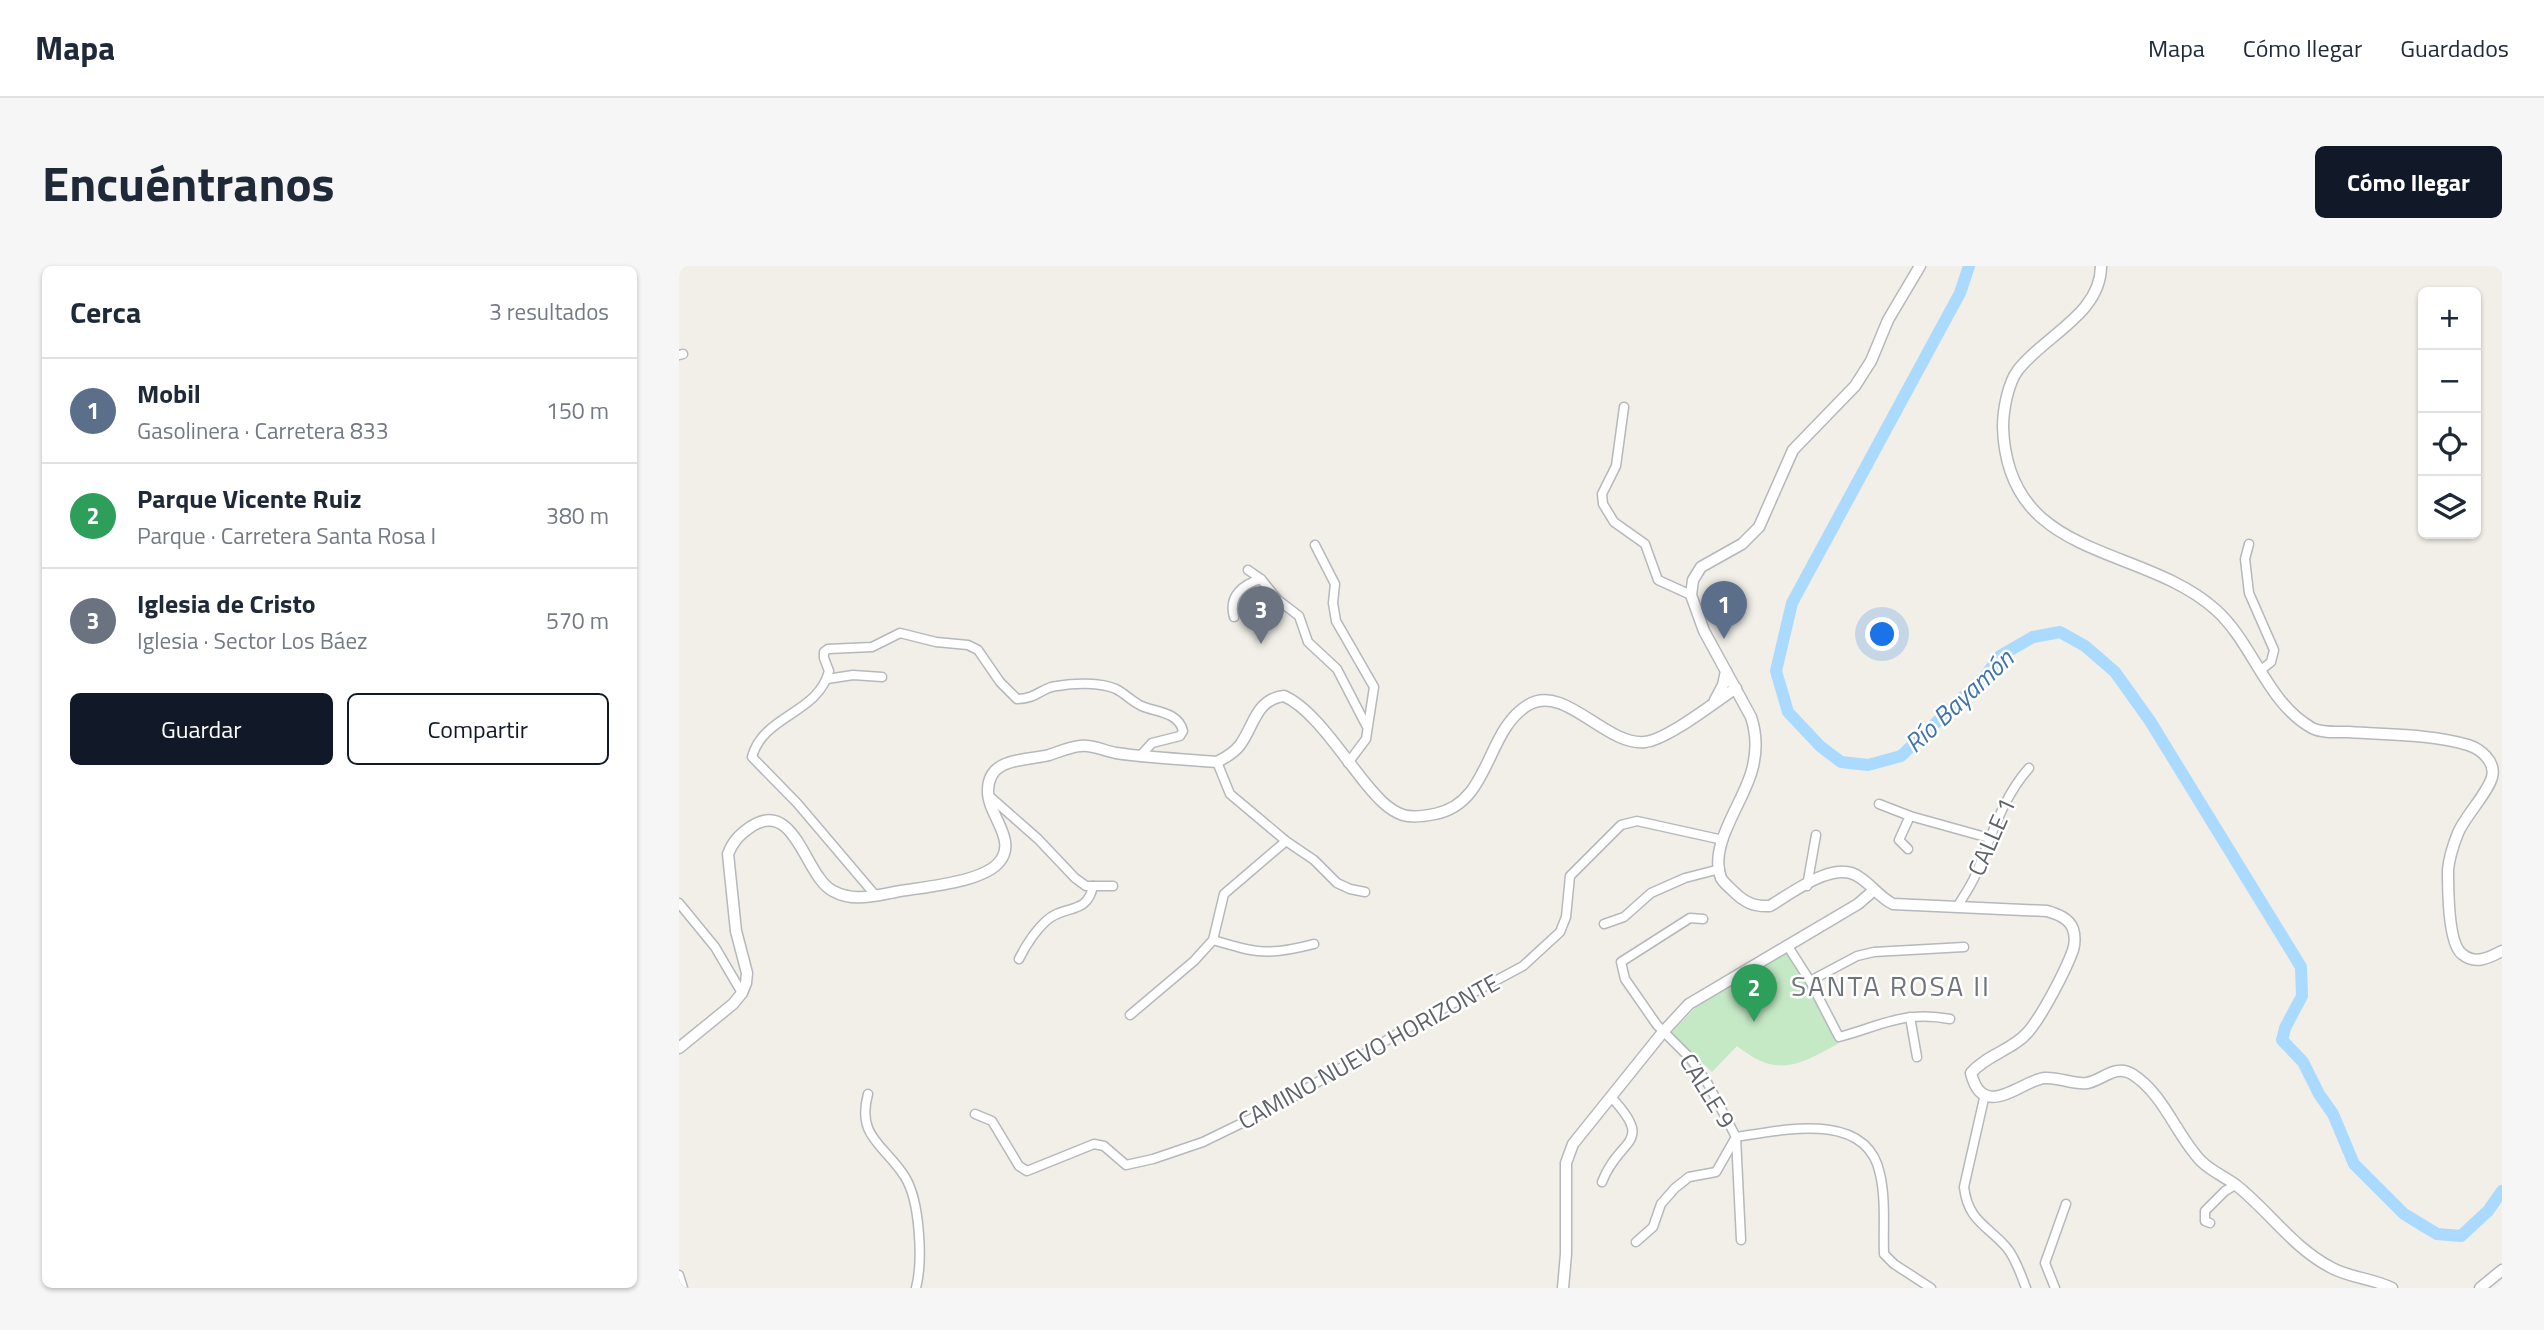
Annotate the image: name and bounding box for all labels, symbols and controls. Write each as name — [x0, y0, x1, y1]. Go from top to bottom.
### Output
text: Mapa — [35, 23, 115, 73]
text: Mapa — [2148, 30, 2205, 66]
text: Cómo llegar — [2243, 30, 2362, 66]
text: Guardados — [2400, 30, 2509, 66]
text: Encuéntranos — [42, 145, 335, 220]
button: Cómo llegar — [2315, 146, 2502, 218]
map controls — [2418, 287, 2481, 539]
button: + — [2418, 287, 2481, 350]
text: Cerca — [70, 289, 141, 335]
text: 3 resultados — [489, 294, 609, 329]
button: − — [2418, 350, 2481, 413]
text: Mobil — [137, 374, 201, 413]
text: 1 — [87, 393, 99, 428]
text: 150 m — [546, 393, 609, 428]
text: Gasolinera · Carretera 833 — [137, 413, 389, 448]
button: locate — [2418, 413, 2481, 476]
button: layers — [2418, 476, 2481, 539]
text: Parque Vicente Ruiz — [137, 479, 362, 518]
text: 2 — [87, 498, 99, 533]
text: 380 m — [546, 498, 609, 533]
text: Parque · Carretera Santa Rosa I — [137, 518, 436, 553]
pin: 1 — [1701, 581, 1747, 639]
text: Iglesia de Cristo — [137, 584, 316, 623]
pin: 3 — [1238, 586, 1284, 644]
text: 3 — [87, 603, 99, 638]
text: 570 m — [546, 603, 609, 638]
your location — [1865, 617, 1899, 651]
text: Iglesia · Sector Los Báez — [137, 623, 367, 658]
water label: Río Bayamón — [1895, 639, 2023, 762]
button: Guardar — [70, 693, 333, 765]
button: Compartir — [347, 693, 609, 765]
street label: CALLE 1 — [1958, 792, 2024, 882]
street label: CAMINO NUEVO HORIZONTE — [1231, 964, 1506, 1138]
pin: 2 — [1731, 964, 1777, 1022]
district label: SANTA ROSA II — [1791, 964, 1991, 1007]
street label: CALLE 9 — [1671, 1046, 1745, 1135]

